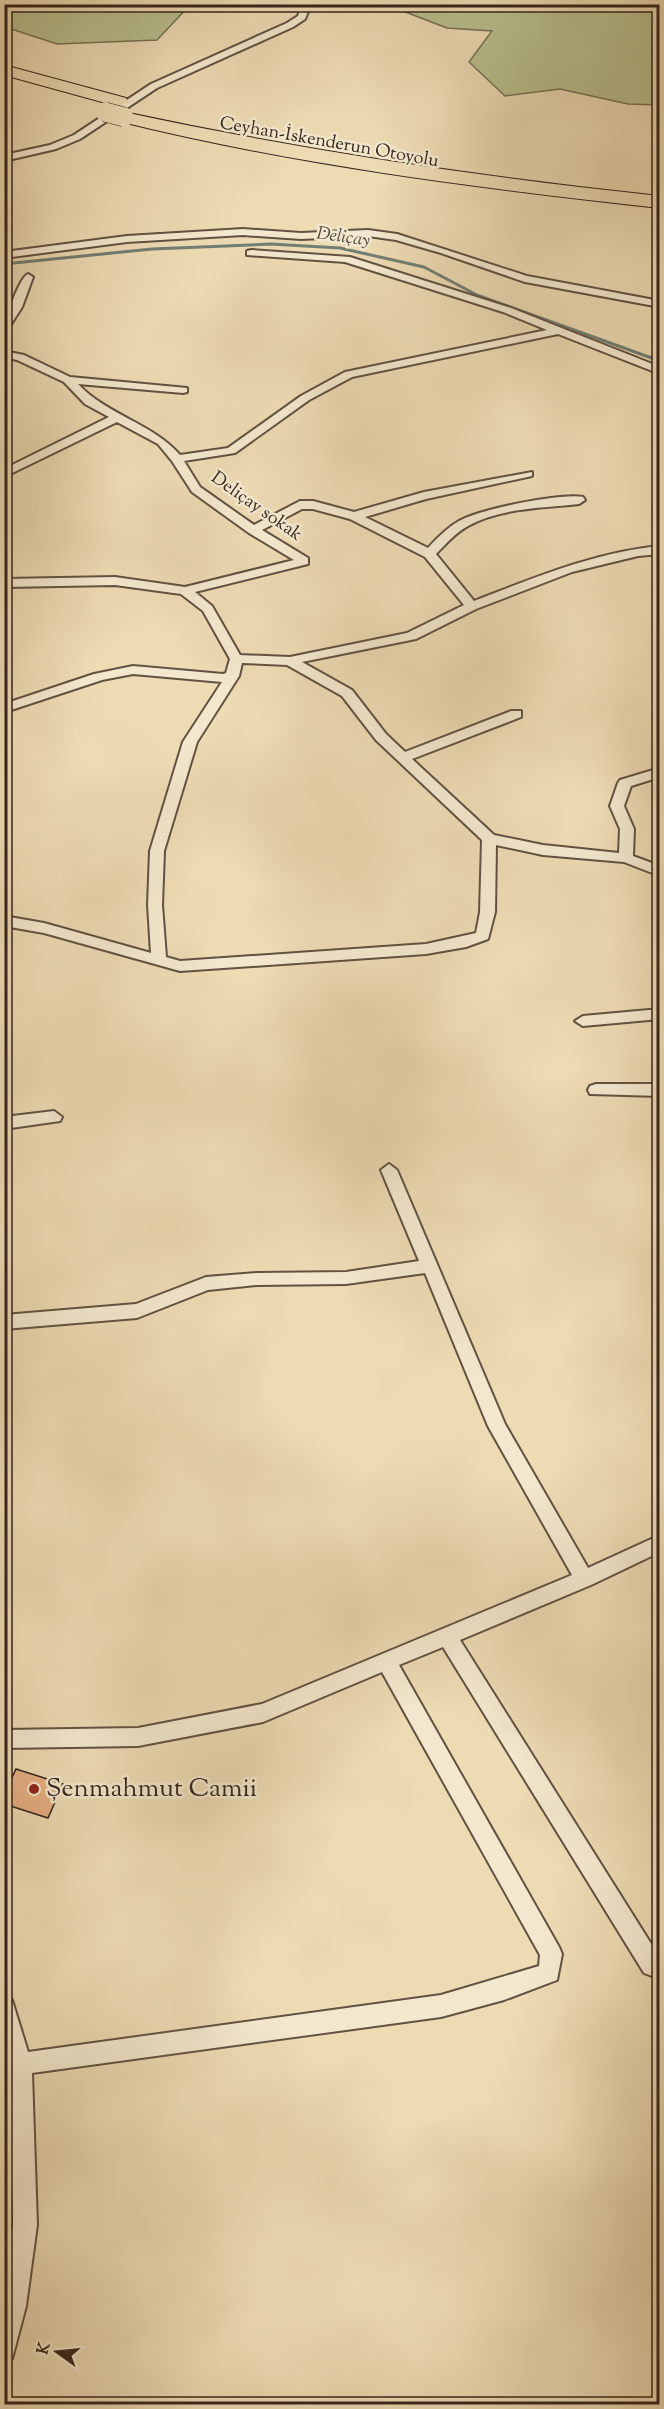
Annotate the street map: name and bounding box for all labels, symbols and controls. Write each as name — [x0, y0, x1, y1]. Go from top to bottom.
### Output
street label: Ceyhan-İskenderun Otoyolu — [217, 111, 441, 175]
water label: Deliçay — [315, 221, 371, 255]
street label: Deliçay sokak — [205, 466, 307, 548]
place label: Şenmahmut Camii — [46, 1771, 257, 1808]
marker: Şenmahmut Camii — [27, 1782, 41, 1796]
north arrow — [27, 2322, 87, 2382]
text: K — [32, 2340, 58, 2357]

